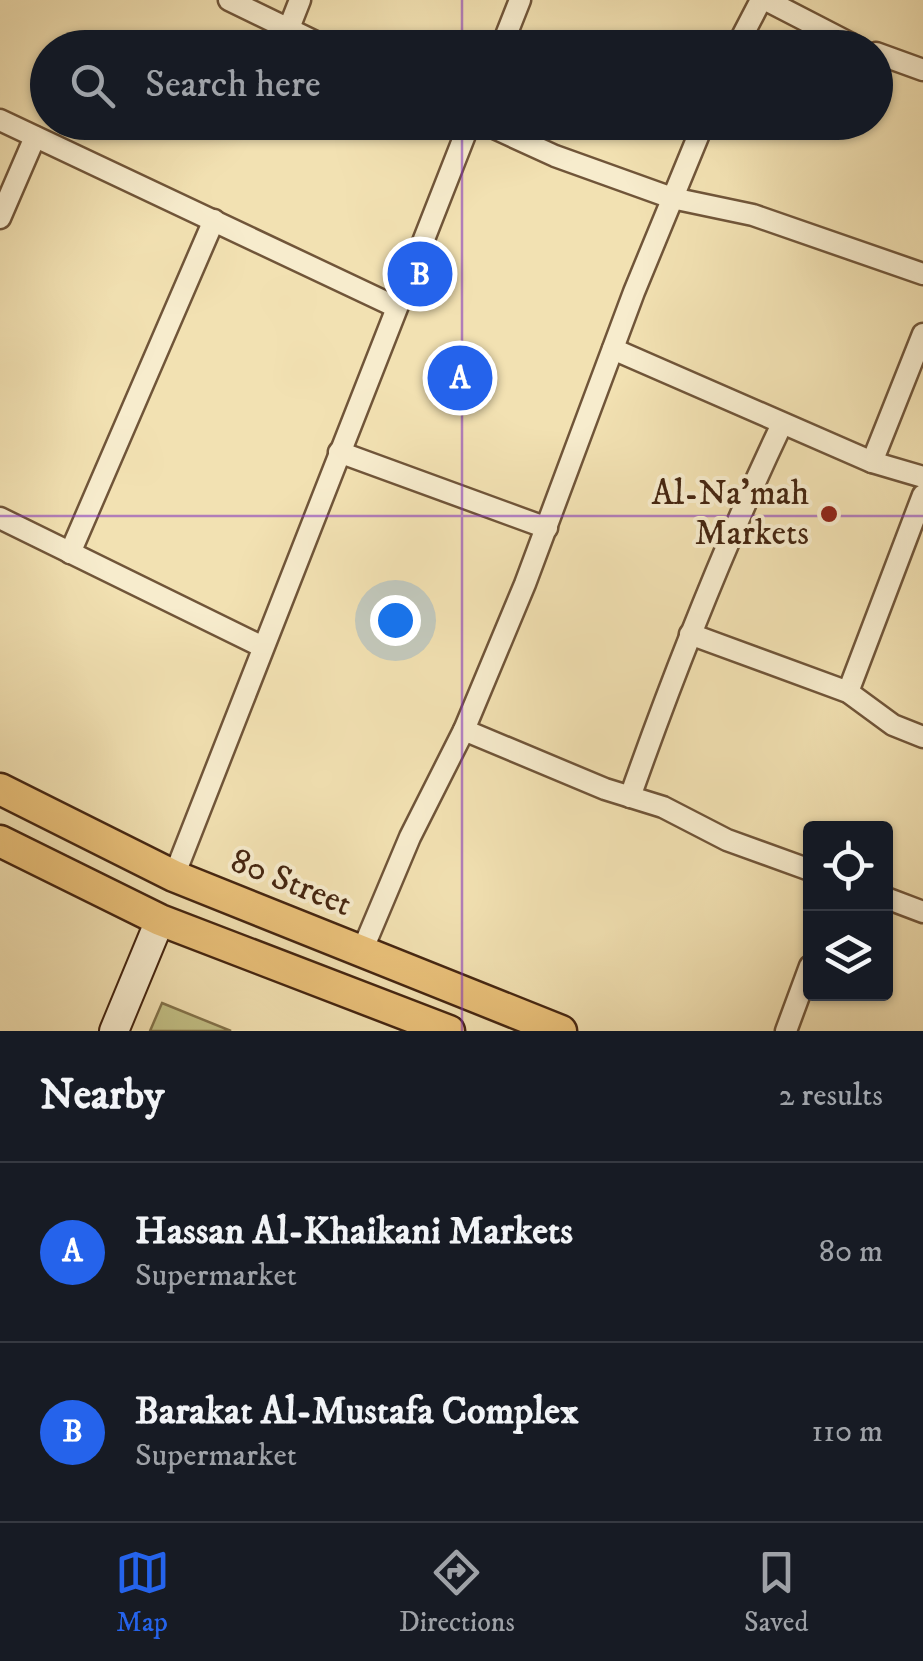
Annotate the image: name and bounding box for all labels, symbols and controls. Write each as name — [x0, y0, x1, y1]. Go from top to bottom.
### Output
search box — [30, 30, 893, 140]
icon: search — [65, 58, 120, 113]
text: Search here — [145, 61, 321, 109]
pin: B — [388, 236, 452, 312]
pin: A — [428, 340, 492, 416]
place label: Al-Na’mah Markets — [651, 472, 809, 556]
marker: Al-Na’mah Markets — [818, 503, 840, 525]
your location — [370, 595, 421, 646]
map controls — [803, 821, 893, 1001]
button: locate — [803, 821, 893, 911]
street label: 80 Street — [224, 839, 358, 927]
button: layers — [803, 911, 893, 1001]
text: Nearby — [40, 1070, 164, 1122]
text: 2 results — [779, 1076, 883, 1116]
text: Hassan Al-Khaikani Markets — [135, 1208, 573, 1256]
text: A — [62, 1232, 83, 1272]
text: 80 m — [819, 1232, 883, 1272]
text: Supermarket — [135, 1256, 297, 1296]
text: Barakat Al-Mustafa Complex — [135, 1388, 579, 1436]
text: B — [62, 1412, 83, 1452]
text: 110 m — [811, 1412, 883, 1452]
text: Supermarket — [135, 1436, 297, 1476]
tab: Map — [115, 1545, 170, 1640]
tab: Directions — [399, 1545, 515, 1640]
tab: Saved — [744, 1545, 808, 1640]

